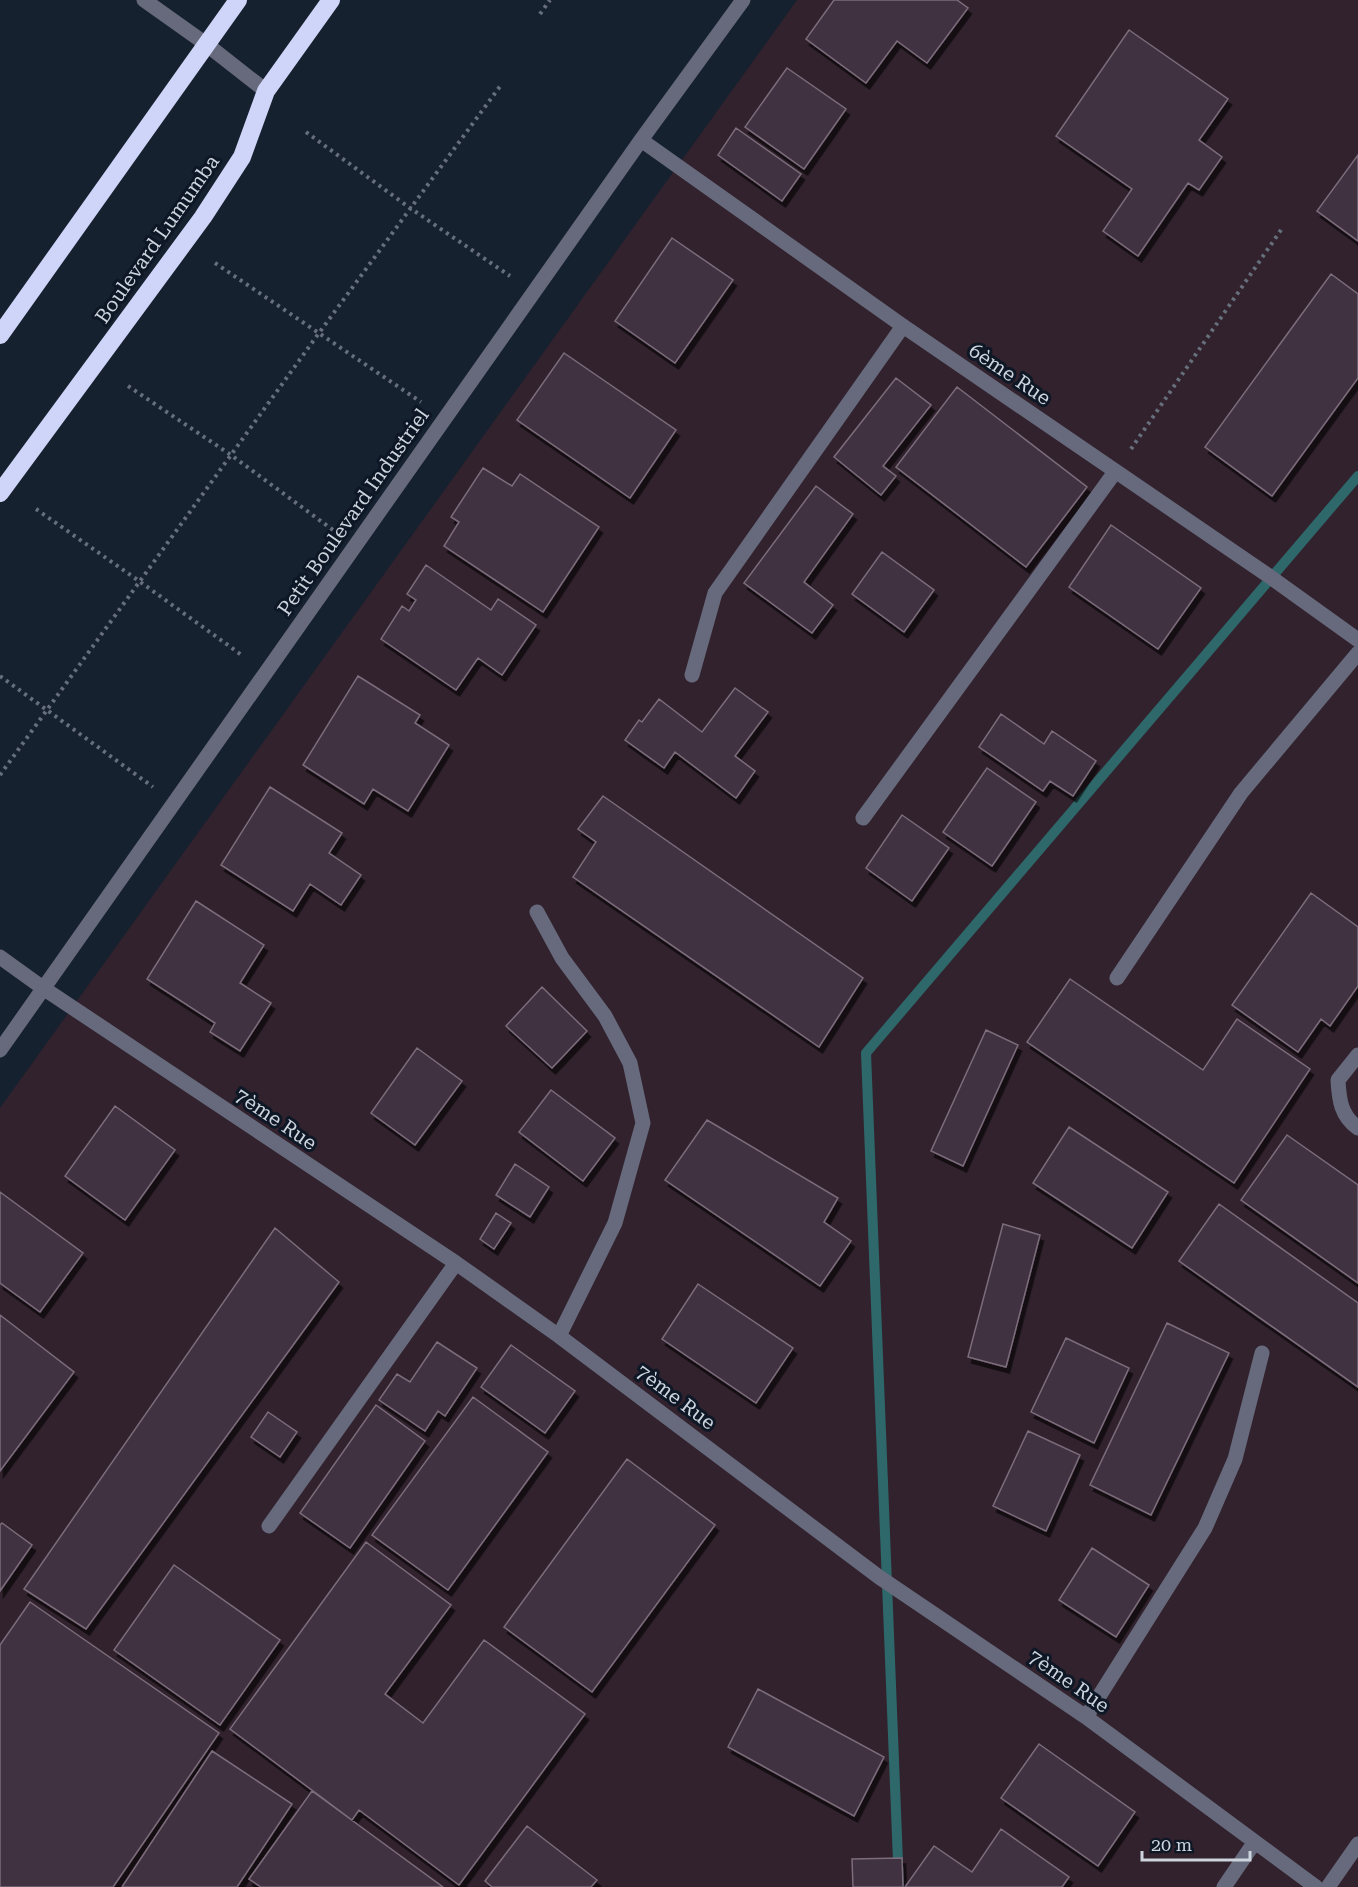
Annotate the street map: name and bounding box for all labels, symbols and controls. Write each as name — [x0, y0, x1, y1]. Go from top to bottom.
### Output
street label: Boulevard Lumumba — [90, 150, 224, 328]
street label: 6ème Rue — [965, 338, 1055, 410]
street label: Petit Boulevard Industriel — [272, 404, 434, 620]
street label: 7ème Rue — [231, 1083, 321, 1155]
street label: 7ème Rue — [631, 1359, 721, 1435]
street label: 7ème Rue — [1024, 1644, 1114, 1718]
scale bar — [1142, 1824, 1250, 1862]
text: 20 m — [1151, 1834, 1192, 1855]

